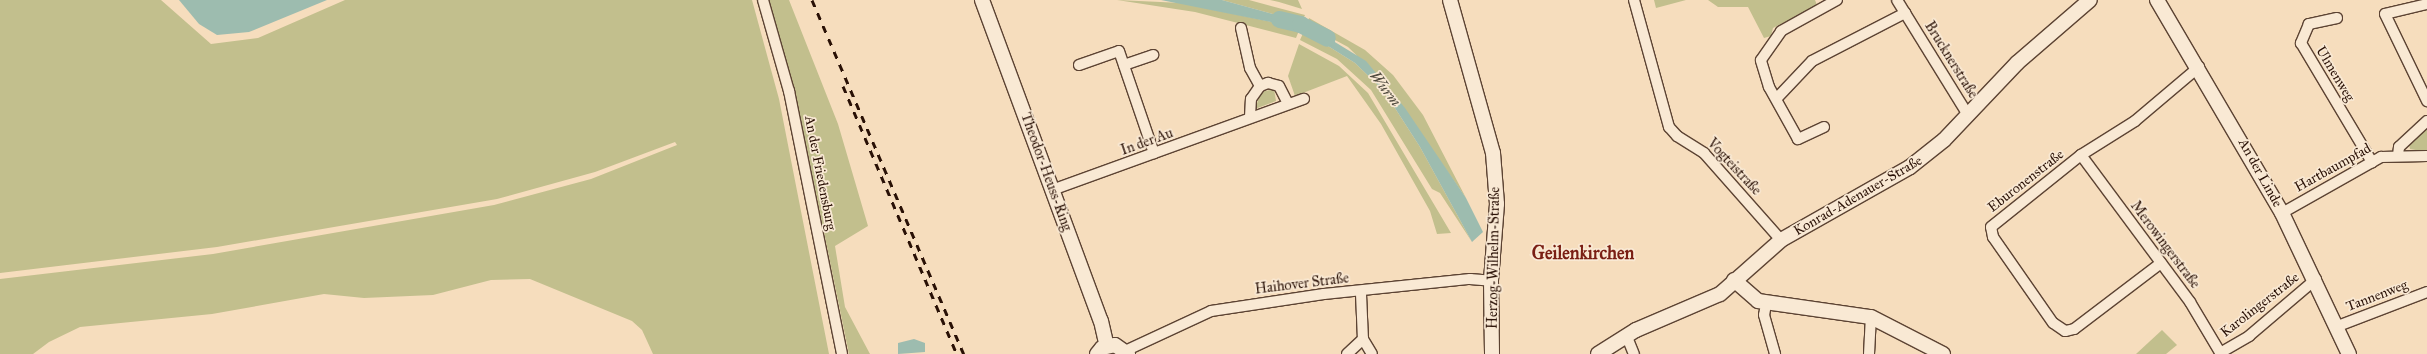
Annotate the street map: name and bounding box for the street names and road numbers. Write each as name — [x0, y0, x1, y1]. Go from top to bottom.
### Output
street label: Brucknerstraße — [1921, 19, 1981, 101]
street label: Ulmenweg — [2312, 43, 2358, 105]
street label: Theodor-Heuss-Ring — [1017, 111, 1075, 233]
street label: An der Friedensburg — [801, 114, 839, 232]
street label: In der Au — [1119, 125, 1175, 159]
street label: Vogteistraße — [1704, 135, 1764, 199]
street label: An der Linde — [2234, 136, 2286, 210]
street label: Hartbaumpfad — [2292, 140, 2374, 196]
street label: Eburonenstraße — [1985, 146, 2067, 216]
street label: Konrad-Adenauer-Straße — [1791, 152, 1925, 240]
street label: Herzog-Wilhelm-Straße — [1484, 187, 1504, 329]
street label: Merowingerstraße — [2127, 198, 2203, 292]
street label: Karolingerstraße — [2217, 269, 2303, 341]
street label: Haihover Straße — [1254, 270, 1350, 298]
street label: Tannenweg — [2344, 277, 2410, 315]

